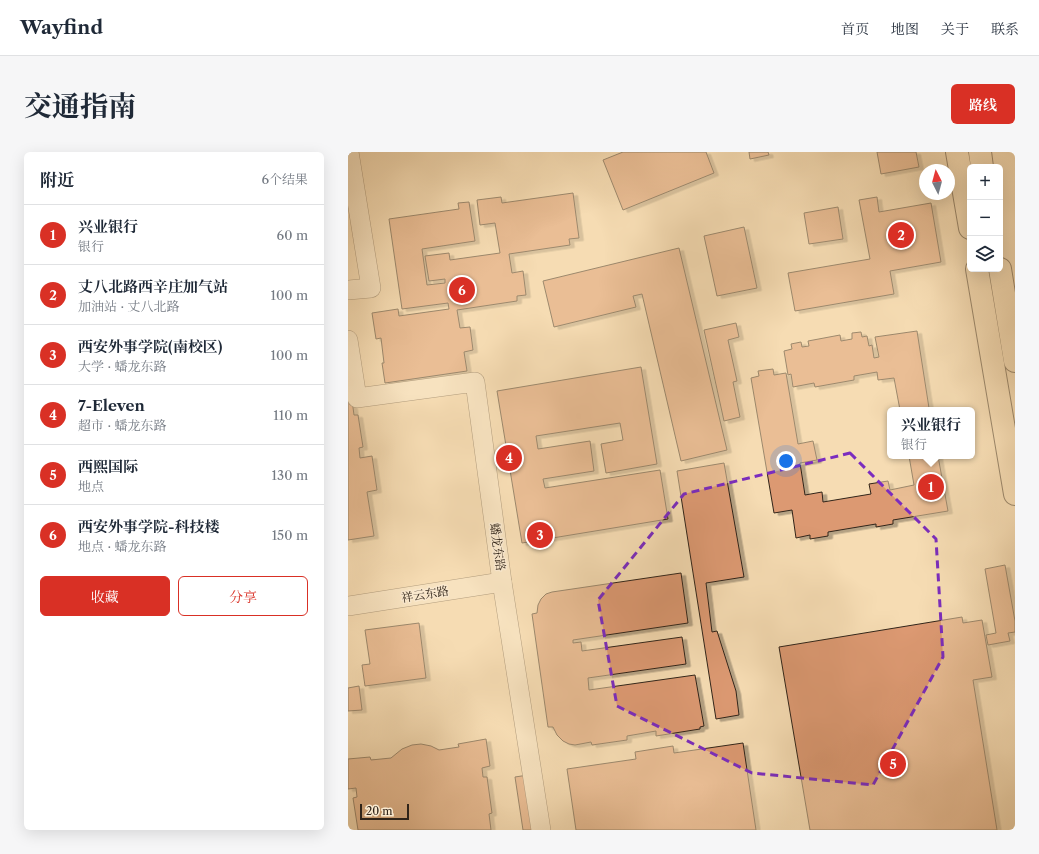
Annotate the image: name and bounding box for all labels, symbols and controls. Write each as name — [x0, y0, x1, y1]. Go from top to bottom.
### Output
text: Wayfind — [20, 16, 103, 39]
text: 首页 — [841, 20, 869, 38]
text: 地图 — [891, 20, 919, 38]
text: 关于 — [941, 20, 969, 38]
text: 联系 — [991, 20, 1019, 38]
button: 路线 — [951, 84, 1015, 124]
text: 交通指南 — [24, 89, 136, 123]
north arrow — [919, 164, 955, 200]
map controls — [967, 164, 1003, 272]
button: + — [967, 164, 1003, 200]
text: 附近 — [40, 170, 74, 190]
text: 6个结果 — [261, 171, 308, 187]
button: − — [967, 200, 1003, 236]
text: 兴业银行 — [78, 217, 138, 236]
pin: 2 — [888, 220, 914, 250]
text: 1 — [50, 227, 56, 243]
text: 60 m — [277, 227, 308, 243]
button: layers — [967, 236, 1003, 272]
text: 银行 — [78, 238, 104, 254]
pin: 6 — [449, 275, 475, 305]
text: 丈八北路西辛庄加气站 — [78, 277, 228, 296]
text: 2 — [49, 287, 57, 303]
text: 100 m — [270, 287, 308, 303]
text: 加油站 · 丈八北路 — [78, 298, 180, 314]
text: 西安外事学院(南校区) — [78, 337, 222, 356]
text: 3 — [49, 347, 57, 363]
text: 100 m — [270, 347, 308, 363]
text: 大学 · 蟠龙东路 — [78, 358, 167, 374]
text: 7-Eleven — [78, 396, 145, 415]
text: 4 — [49, 407, 57, 423]
text: 110 m — [273, 407, 308, 423]
popup — [887, 407, 975, 459]
text: 兴业银行 — [901, 415, 961, 434]
text: 超市 · 蟠龙东路 — [78, 417, 167, 433]
text: 银行 — [901, 436, 927, 452]
pin: 4 — [496, 443, 522, 473]
your location — [776, 451, 796, 471]
text: 西熙国际 — [78, 457, 138, 476]
text: 5 — [49, 467, 57, 483]
text: 130 m — [272, 467, 308, 483]
pin: 1 — [918, 472, 944, 502]
text: 地点 — [78, 478, 104, 494]
text: 西安外事学院-科技楼 — [78, 517, 220, 536]
pin: 3 — [527, 520, 553, 550]
street label: 蟠龙东路 — [487, 522, 509, 572]
text: 6 — [49, 527, 57, 543]
text: 150 m — [272, 527, 308, 543]
text: 地点 · 蟠龙东路 — [78, 538, 167, 554]
button: 收藏 — [40, 576, 170, 616]
button: 分享 — [178, 576, 308, 616]
street label: 祥云东路 — [400, 583, 450, 605]
pin: 5 — [880, 749, 906, 779]
scale bar — [360, 802, 409, 821]
text: 20 m — [366, 804, 392, 818]

